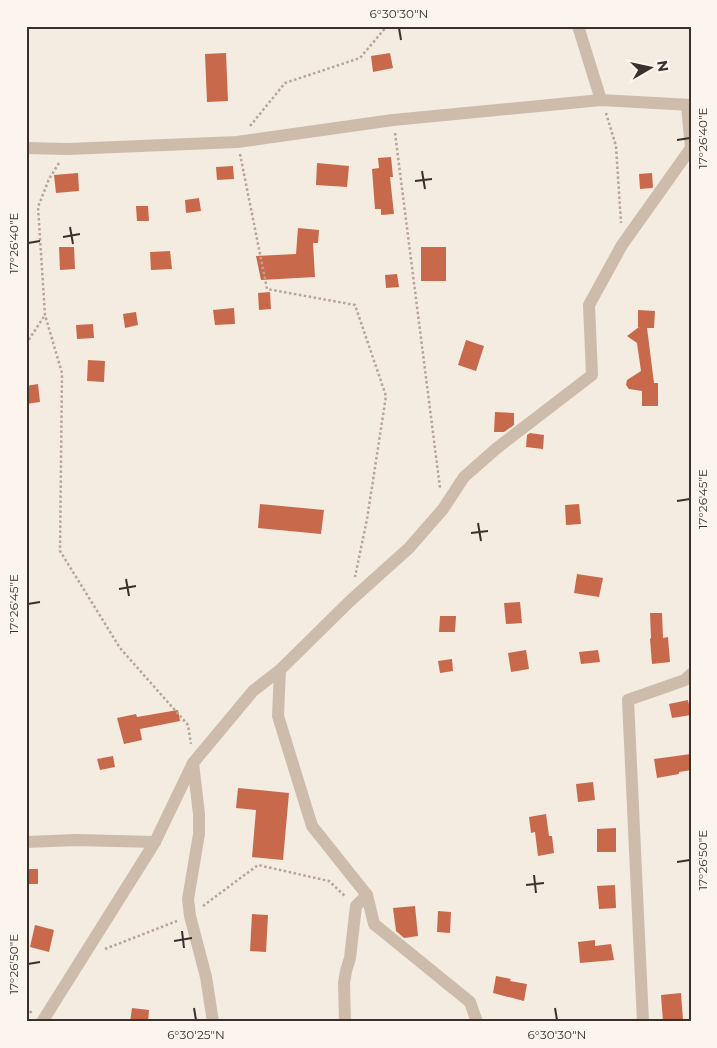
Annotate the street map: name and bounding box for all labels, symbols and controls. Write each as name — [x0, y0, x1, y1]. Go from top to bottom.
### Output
text: 6°30'30"N — [370, 6, 428, 21]
north arrow — [624, 42, 674, 92]
text: N — [653, 59, 673, 73]
text: 17°26'40"E — [695, 107, 710, 169]
text: 17°26'40"E — [6, 212, 21, 274]
text: 17°26'45"E — [695, 469, 710, 529]
text: 17°26'45"E — [6, 574, 21, 634]
text: 17°26'50"E — [695, 830, 710, 890]
text: 17°26'50"E — [6, 934, 21, 994]
text: 6°30'25"N — [167, 1027, 225, 1042]
text: 6°30'30"N — [528, 1027, 586, 1042]

